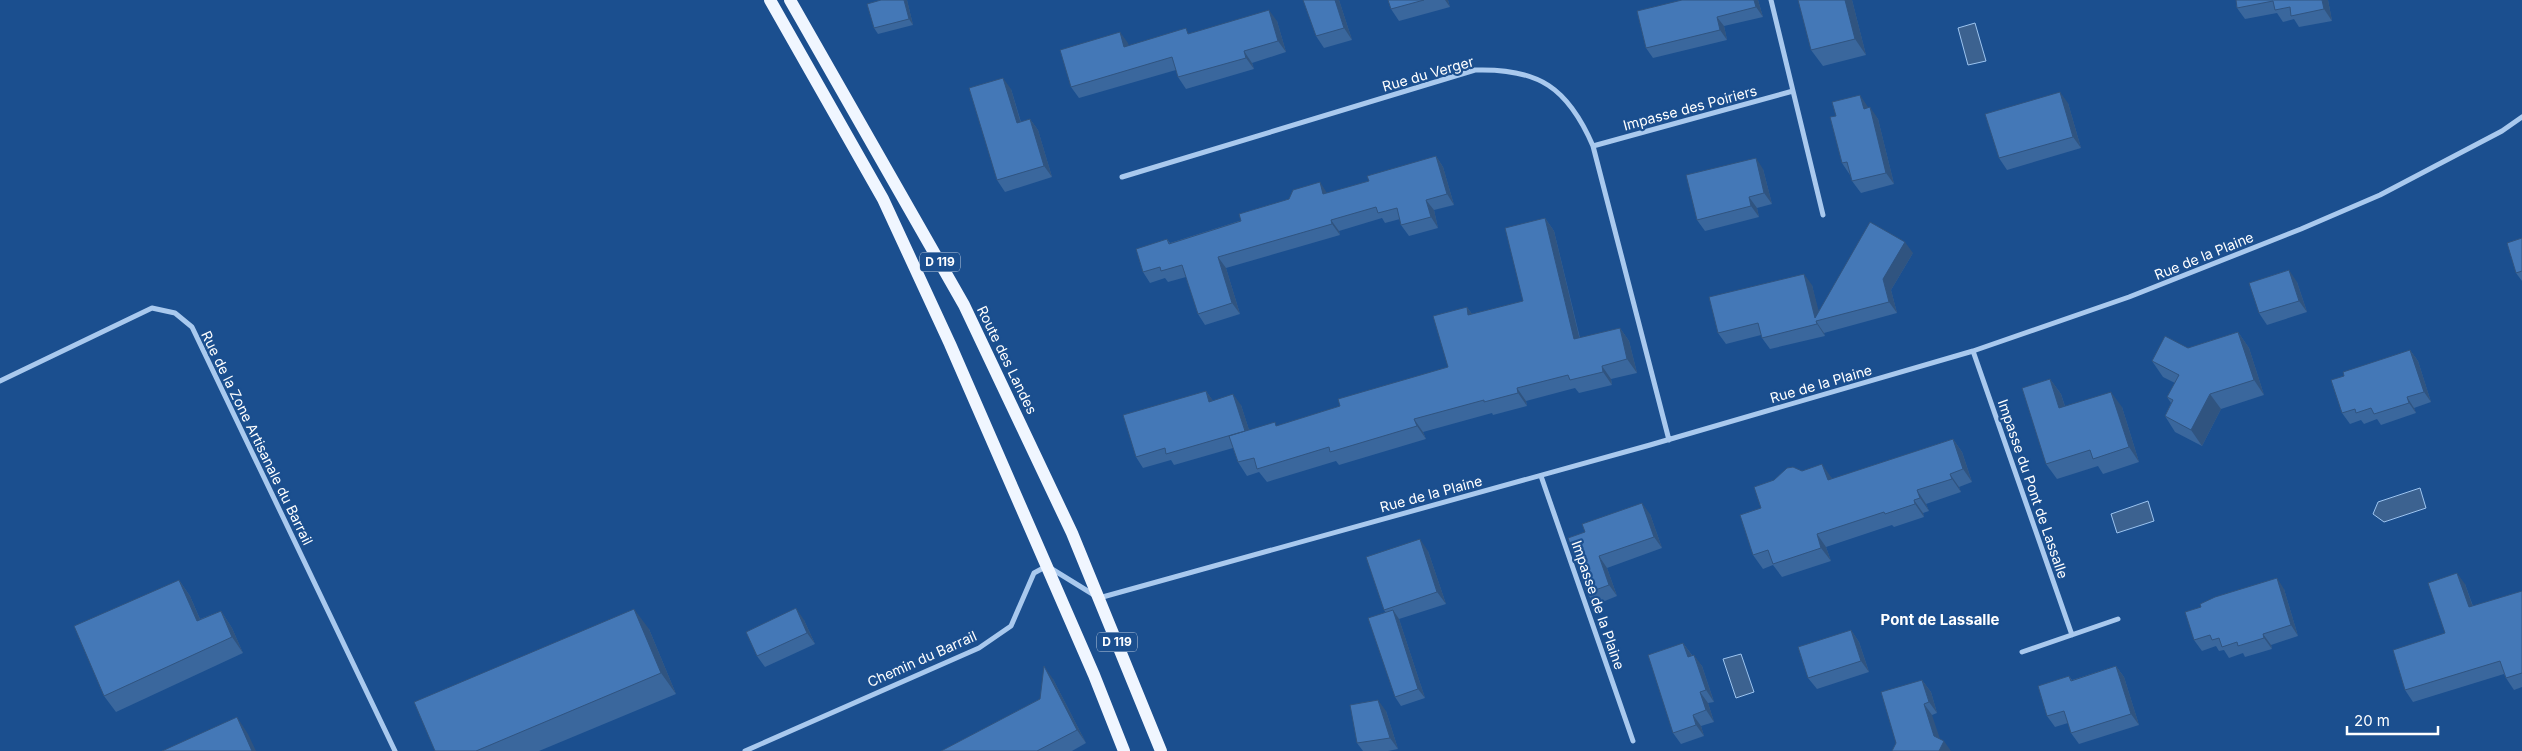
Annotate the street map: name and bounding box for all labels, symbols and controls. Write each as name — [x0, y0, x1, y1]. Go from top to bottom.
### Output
street label: Rue du Verger — [1380, 52, 1476, 95]
street label: Impasse des Poiriers — [1621, 81, 1759, 134]
street label: Rue de la Plaine — [2152, 228, 2256, 283]
road number: D 119 — [920, 252, 960, 272]
street label: Route des Landes — [974, 303, 1041, 417]
street label: Rue de la Zone Artisanale du Barrail — [198, 328, 317, 548]
street label: Rue de la Plaine — [1768, 361, 1874, 406]
street label: Impasse du Pont de Lassalle — [1995, 397, 2072, 581]
street label: Rue de la Plaine — [1378, 472, 1484, 515]
street label: Impasse de la Plaine — [1568, 538, 1629, 672]
district label: Pont de Lassalle — [1881, 610, 2000, 629]
street label: Chemin du Barrail — [865, 627, 979, 690]
road number: D 119 — [1097, 632, 1137, 652]
scale bar — [2347, 704, 2438, 736]
text: 20 m — [2354, 711, 2390, 730]

